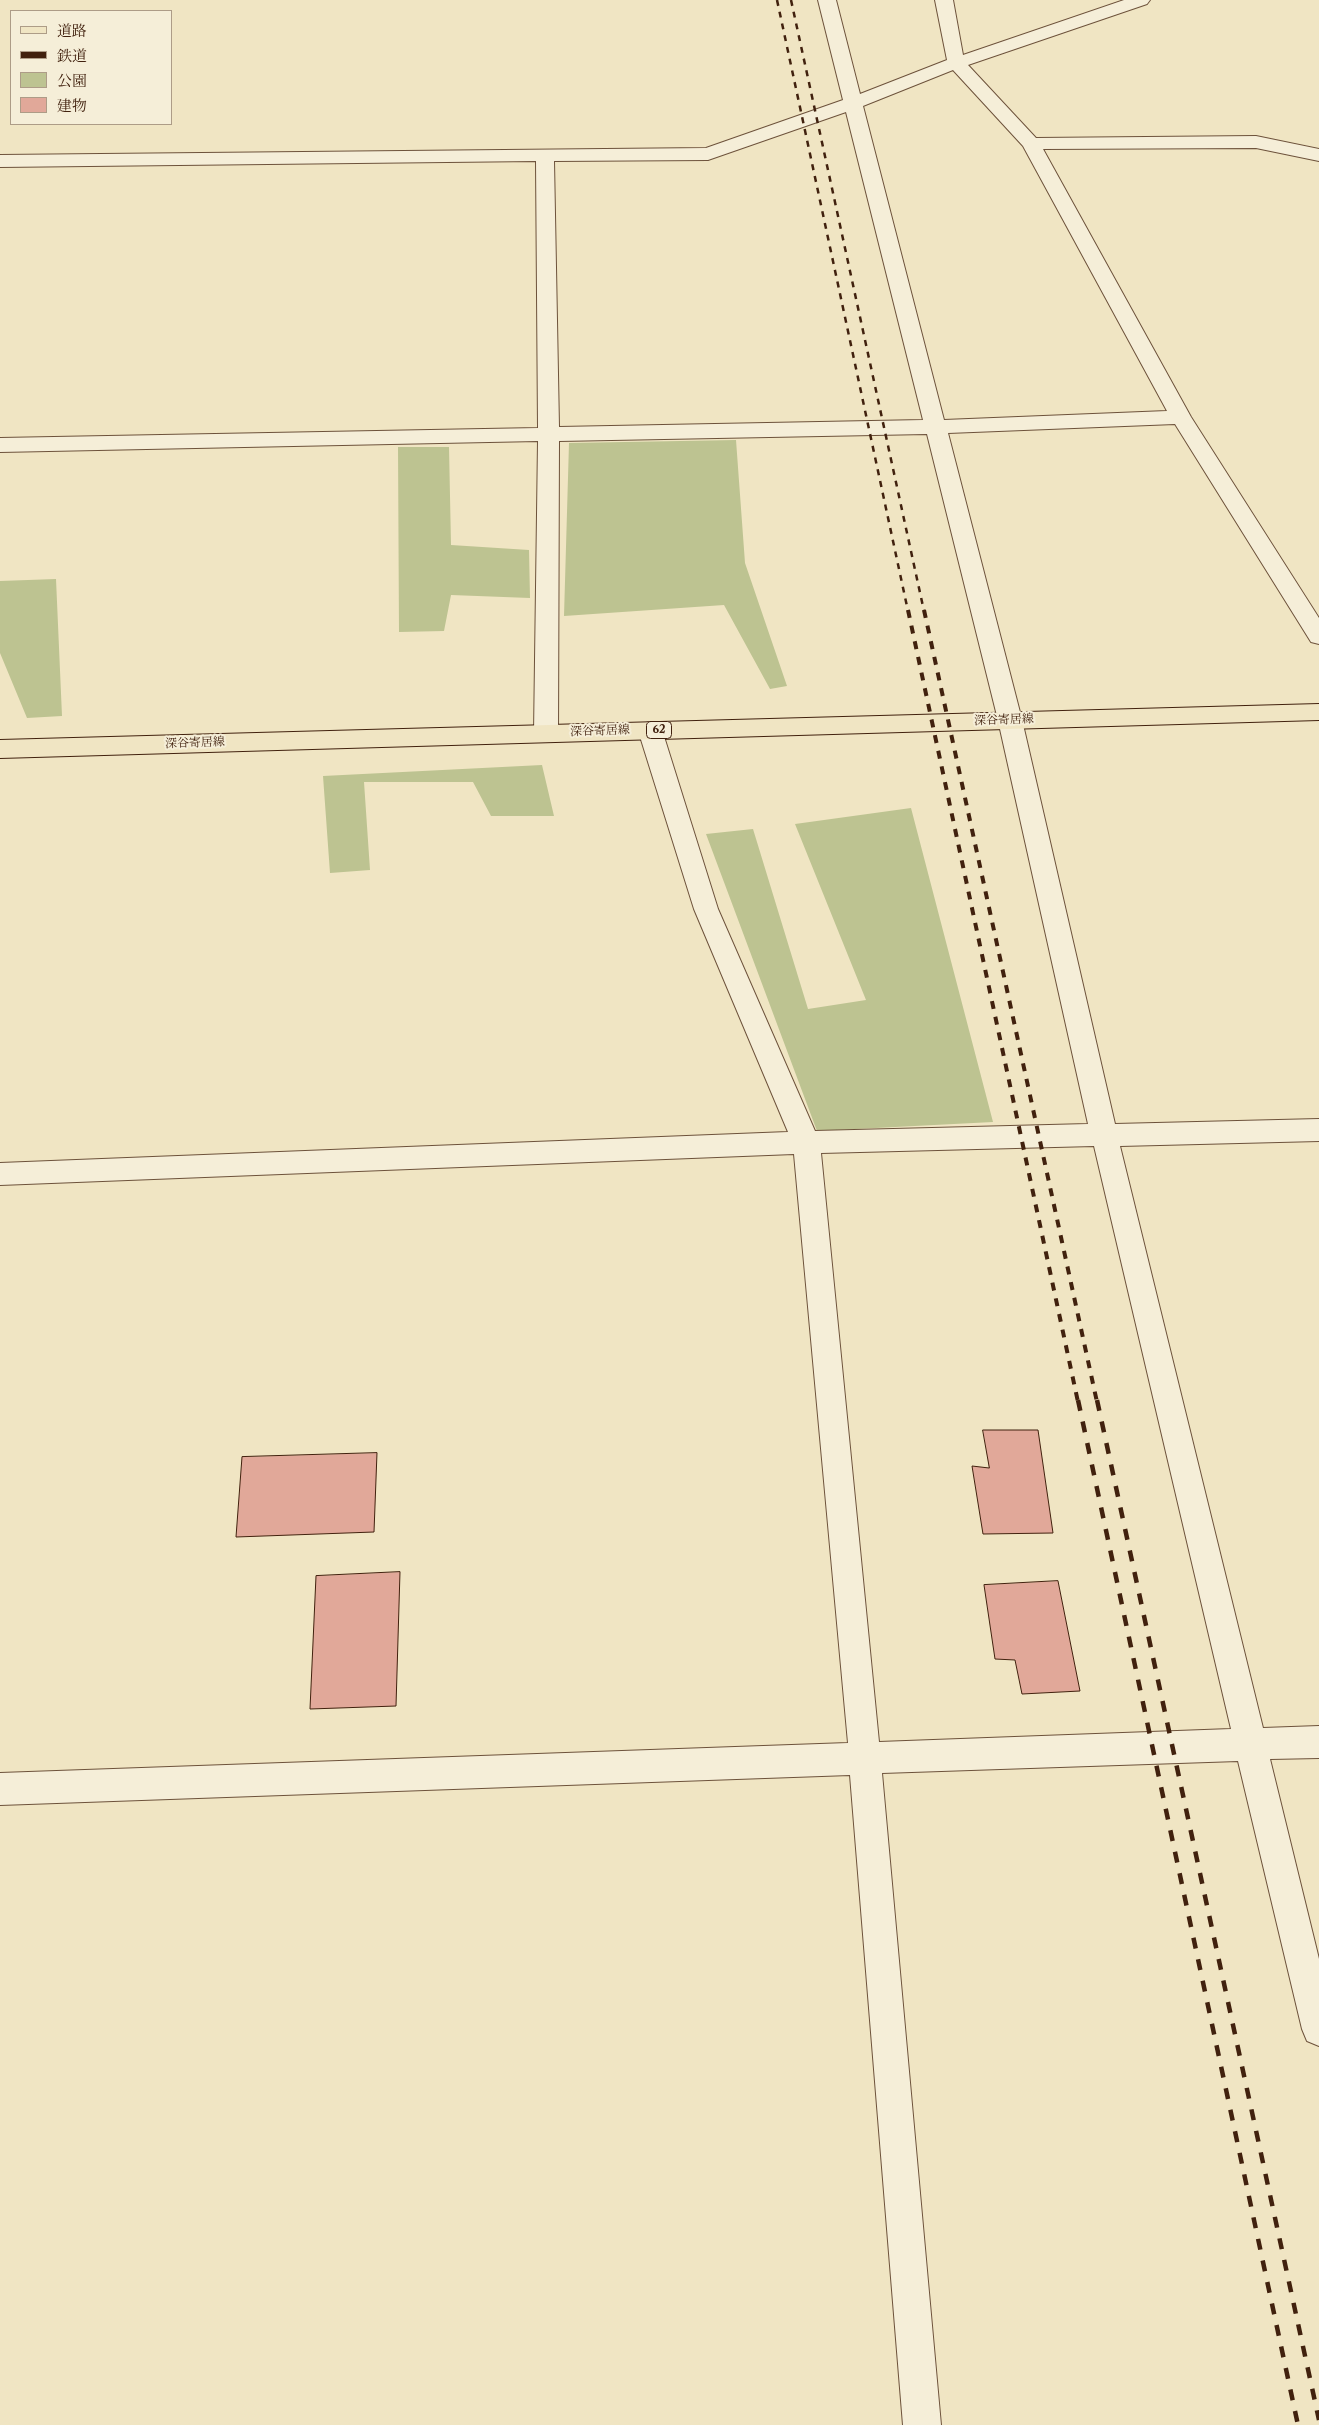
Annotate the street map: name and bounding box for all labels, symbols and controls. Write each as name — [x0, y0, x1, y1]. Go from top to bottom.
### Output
legend — [10, 10, 172, 125]
text: 道路 — [57, 21, 87, 40]
text: 鉄道 — [57, 46, 87, 65]
text: 公園 — [57, 71, 87, 90]
text: 建物 — [57, 96, 87, 115]
street label: 深谷寄居線 — [974, 712, 1034, 728]
road number: 62 — [646, 722, 672, 738]
street label: 深谷寄居線 — [570, 723, 630, 739]
street label: 深谷寄居線 — [165, 735, 225, 751]

